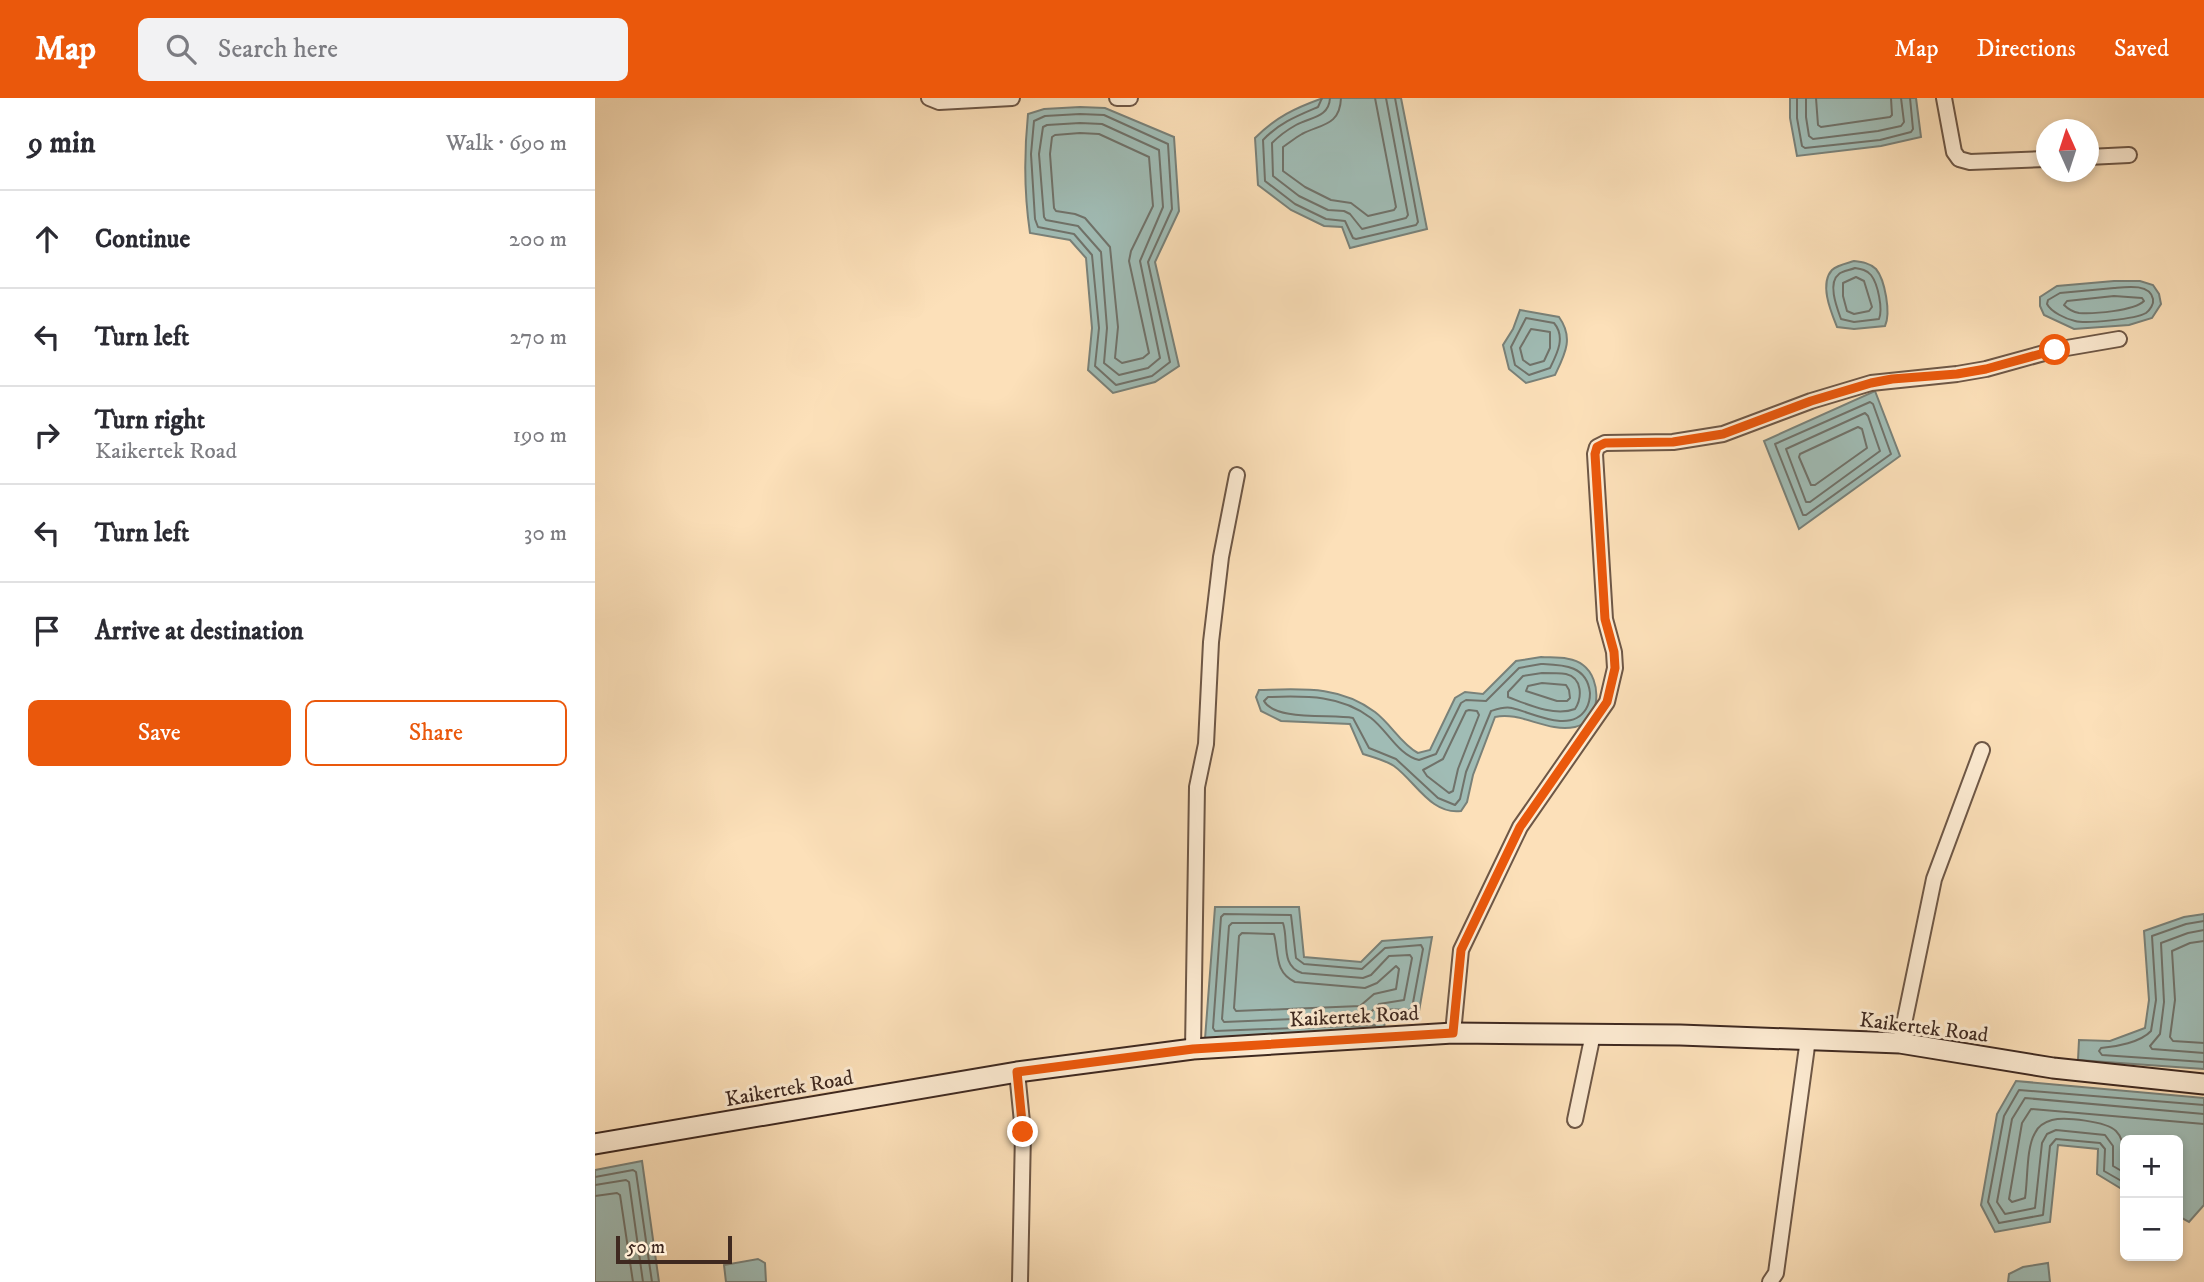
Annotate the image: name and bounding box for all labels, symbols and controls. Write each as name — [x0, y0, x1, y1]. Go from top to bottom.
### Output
search box — [138, 18, 628, 81]
text: Map — [35, 29, 96, 70]
icon: search — [162, 30, 200, 68]
text: Search here — [218, 33, 338, 66]
text: Map — [1894, 34, 1939, 64]
text: Directions — [1977, 34, 2076, 64]
text: Saved — [2114, 34, 2169, 64]
north arrow — [2036, 119, 2099, 182]
text: 9 min — [28, 125, 95, 162]
text: Walk · 690 m — [446, 129, 567, 158]
icon: ahead — [28, 220, 66, 258]
text: Continue — [95, 223, 190, 256]
text: 200 m — [509, 225, 567, 254]
icon: left — [28, 318, 66, 356]
text: Turn left — [95, 321, 189, 354]
text: 270 m — [510, 323, 567, 352]
route start — [2039, 334, 2070, 365]
text: Turn right — [95, 404, 205, 437]
icon: right — [28, 416, 66, 454]
text: 190 m — [513, 421, 567, 450]
text: Kaikertek Road — [95, 437, 237, 466]
icon: left — [28, 514, 66, 552]
text: Turn left — [95, 517, 189, 550]
text: 30 m — [524, 519, 567, 548]
icon: arrive — [28, 612, 66, 650]
text: Arrive at destination — [95, 615, 304, 648]
button: Save — [28, 700, 291, 766]
button: Share — [305, 700, 567, 766]
street label: Kaikertek Road — [1289, 1001, 1420, 1033]
street label: Kaikertek Road — [1858, 1007, 1990, 1049]
street label: Kaikertek Road — [723, 1065, 856, 1113]
route end — [1007, 1116, 1038, 1147]
map controls — [2120, 1135, 2183, 1261]
button: + — [2120, 1135, 2183, 1198]
button: − — [2120, 1198, 2183, 1261]
scale bar — [616, 1233, 731, 1265]
text: 50 m — [627, 1236, 665, 1259]

